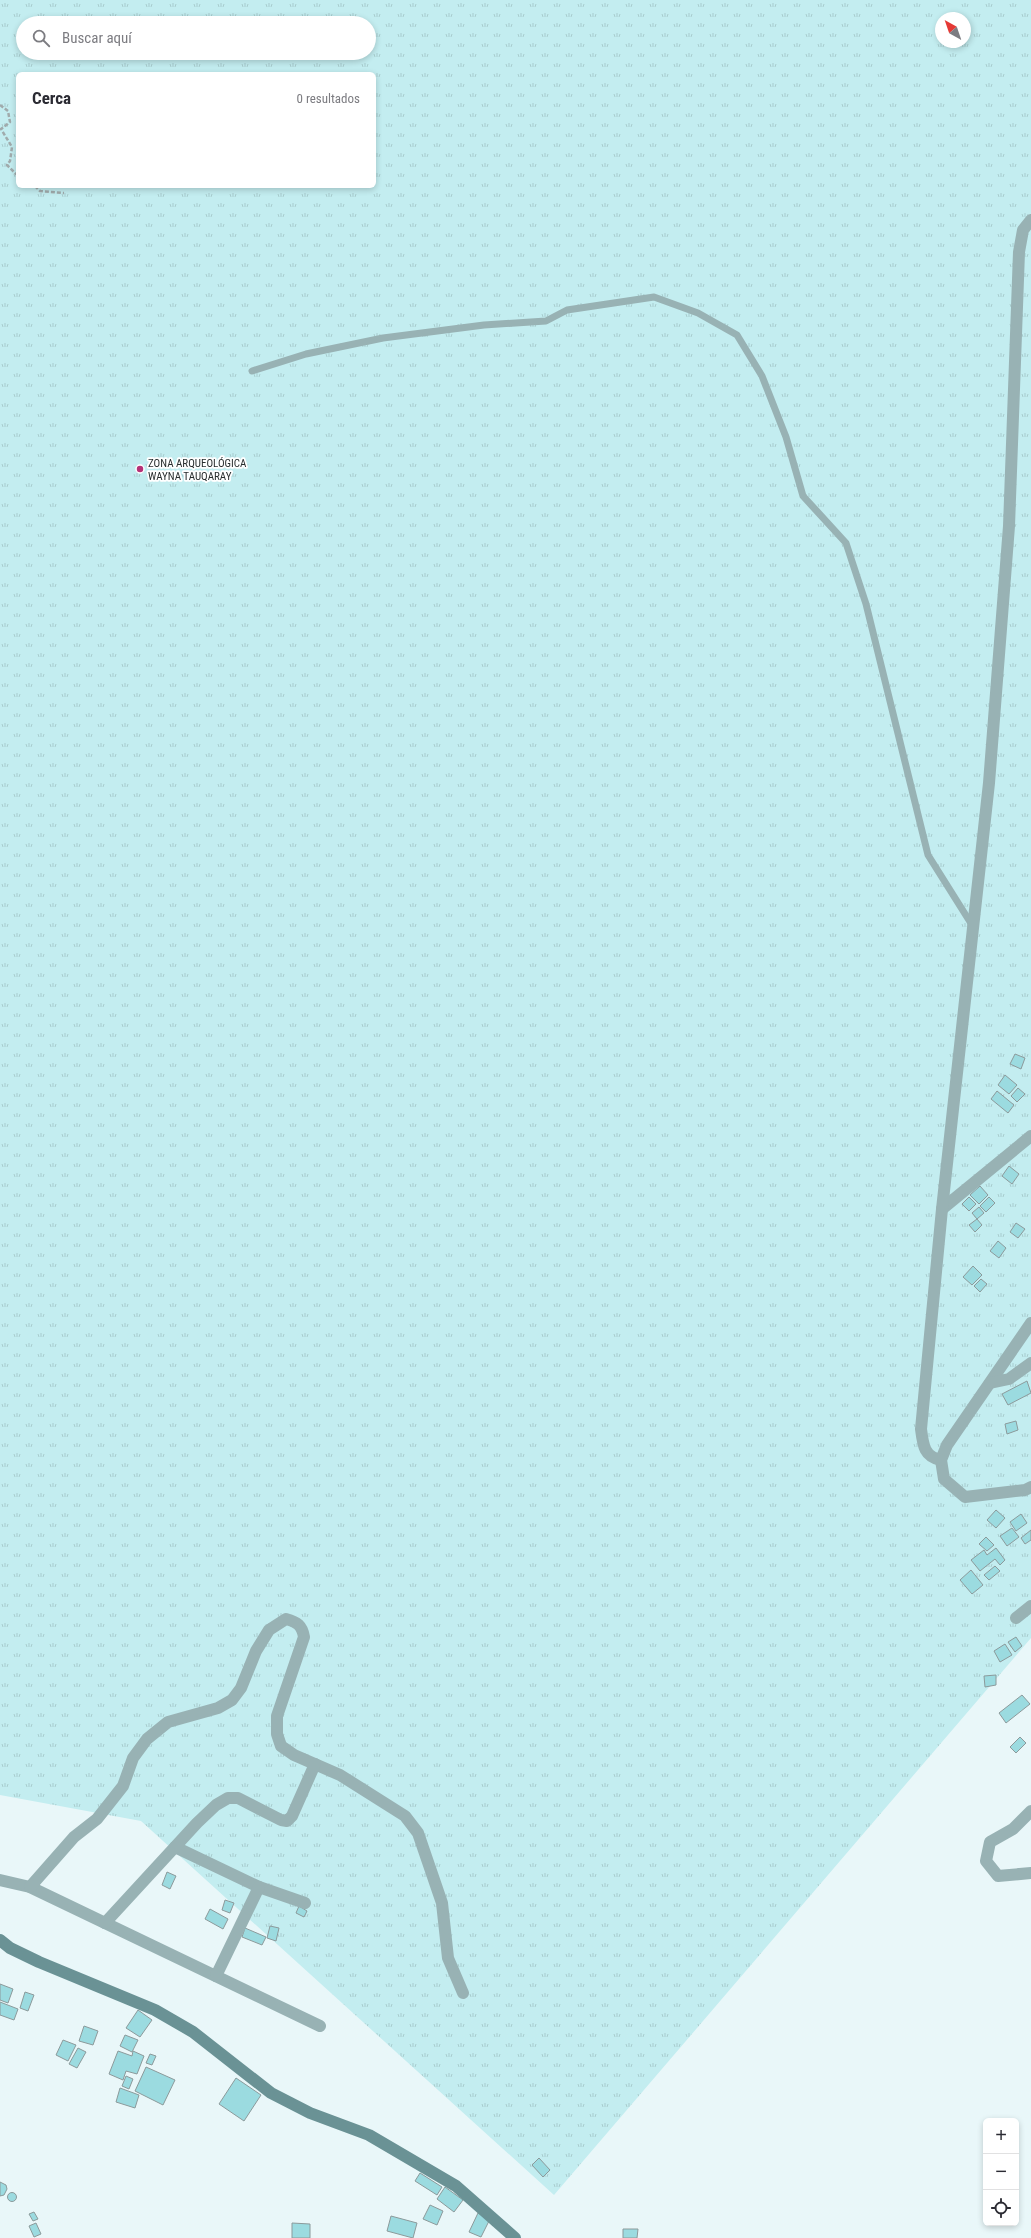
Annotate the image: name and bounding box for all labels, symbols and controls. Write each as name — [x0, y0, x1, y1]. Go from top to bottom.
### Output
north arrow — [935, 12, 971, 48]
search box — [16, 16, 376, 60]
icon: search — [30, 27, 52, 49]
text: Buscar aquí — [62, 29, 132, 47]
text: Cerca — [32, 88, 71, 108]
text: 0 resultados — [296, 91, 360, 106]
place label: ZONA ARQUEOLÓGICA WAYNA TAUQARAY — [148, 457, 247, 483]
marker: ZONA ARQUEOLÓGICA WAYNA TAUQARAY — [135, 464, 145, 474]
map controls — [983, 2118, 1019, 2226]
button: + — [983, 2118, 1019, 2154]
button: − — [983, 2154, 1019, 2190]
button: locate — [983, 2190, 1019, 2226]

